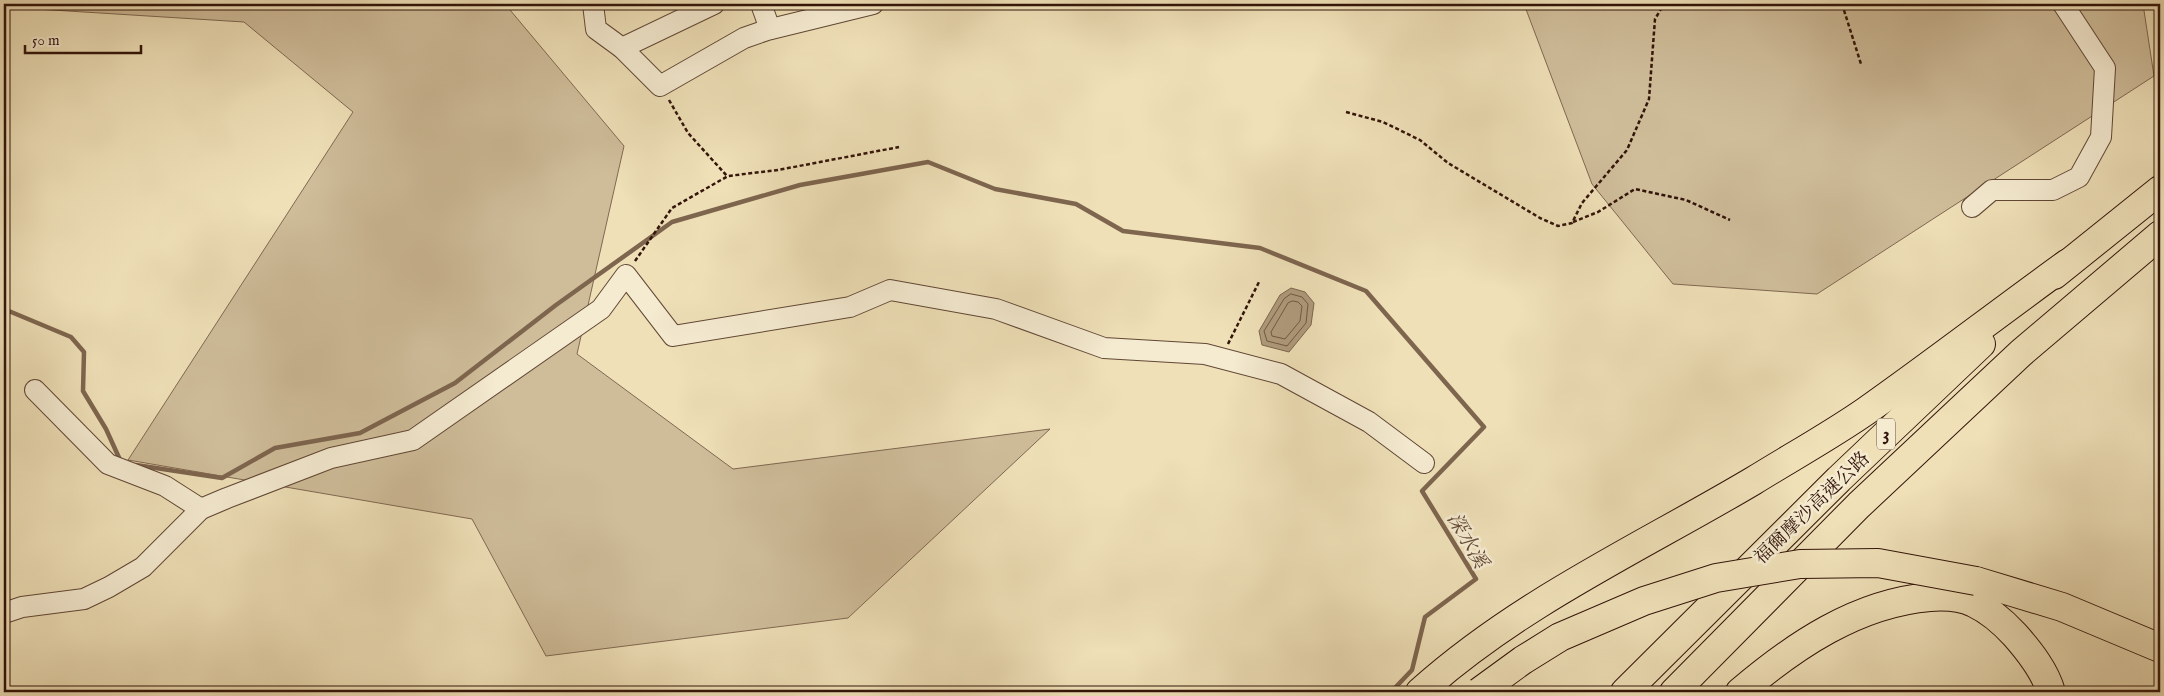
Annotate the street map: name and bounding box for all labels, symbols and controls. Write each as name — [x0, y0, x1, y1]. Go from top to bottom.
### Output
scale bar — [25, 22, 141, 54]
text: 50 m — [32, 31, 60, 50]
road number: 3 — [1877, 418, 1895, 449]
street label: 福爾摩沙高速公路 — [1749, 447, 1875, 570]
water label: 深水溪 — [1441, 509, 1494, 575]

